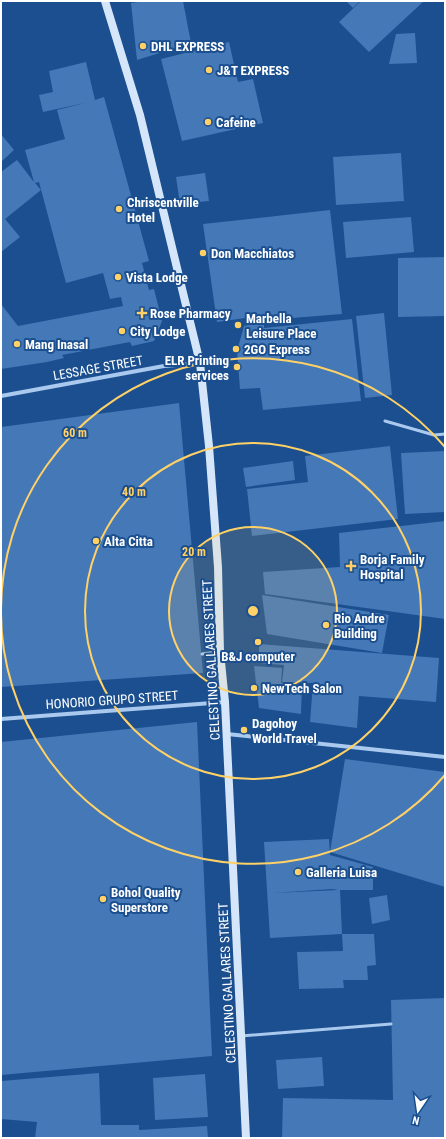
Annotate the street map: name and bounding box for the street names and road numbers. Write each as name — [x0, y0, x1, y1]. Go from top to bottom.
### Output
street label: LESSAGE STREET — [52, 353, 144, 383]
street label: CELESTINO GALLARES STREET — [199, 579, 223, 741]
street label: HONORIO GRUPO STREET — [45, 688, 179, 712]
street label: CELESTINO GALLARES STREET — [215, 902, 239, 1064]

